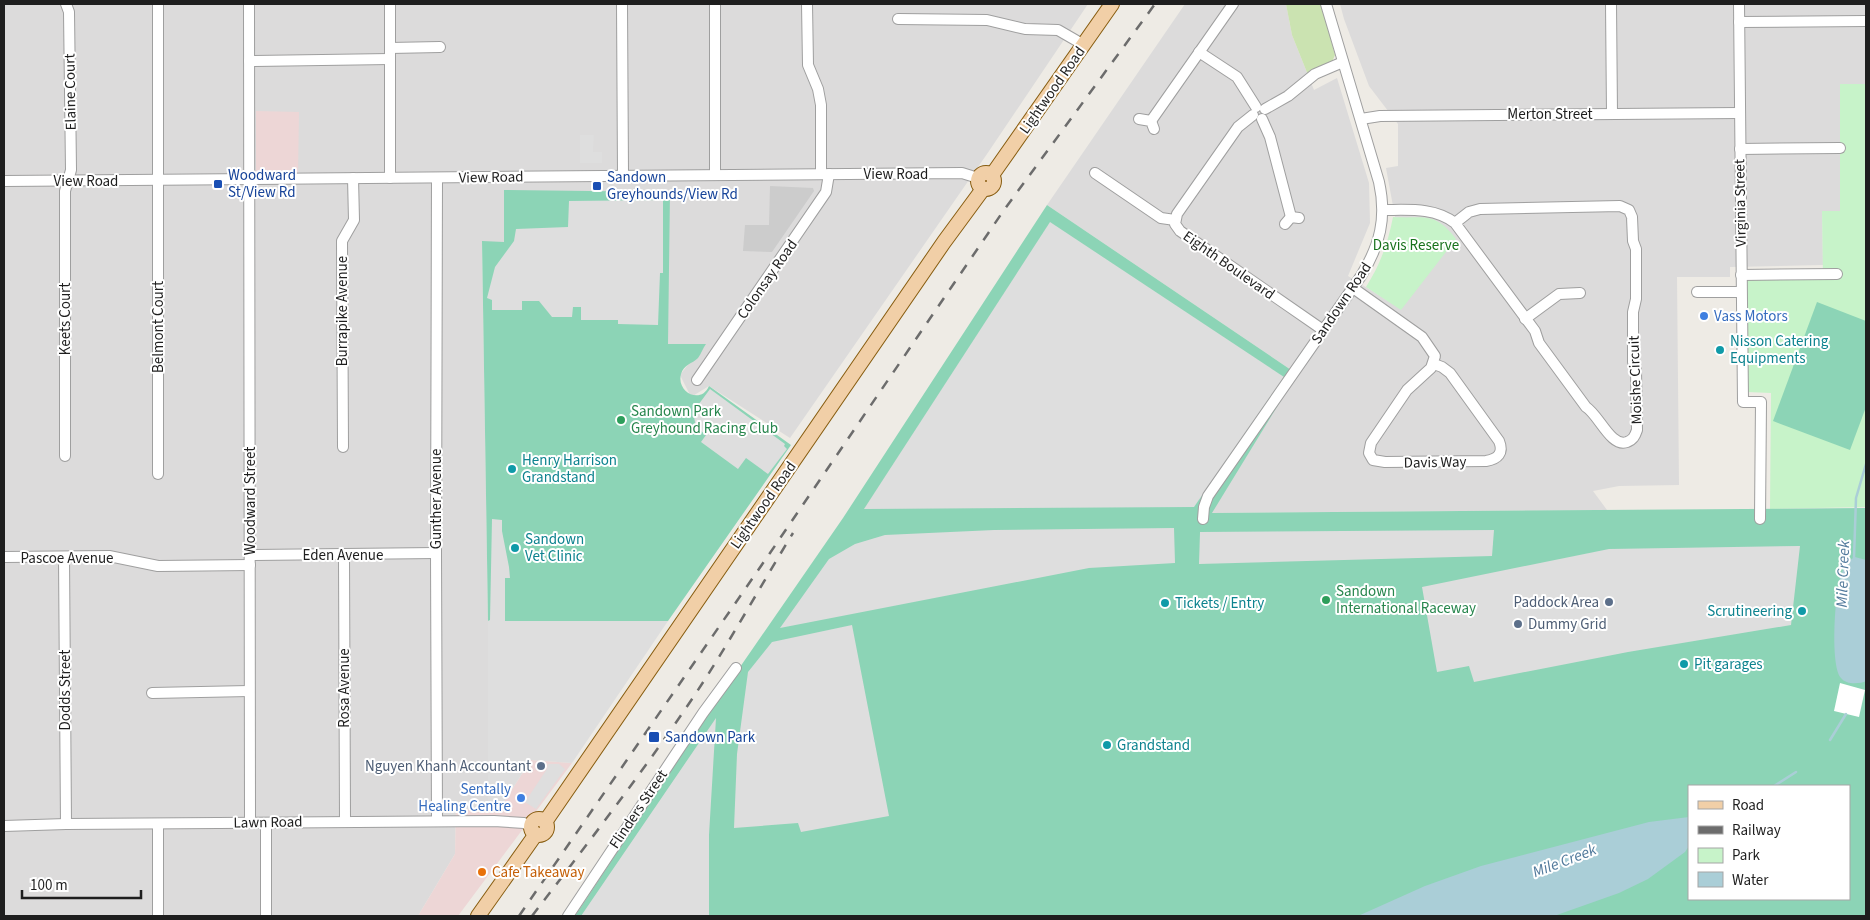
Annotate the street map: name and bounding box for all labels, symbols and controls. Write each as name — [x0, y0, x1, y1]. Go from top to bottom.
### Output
street label: Lightwood Road — [1014, 42, 1090, 138]
street label: Elaine Court — [59, 53, 82, 131]
street label: Merton Street — [1507, 104, 1593, 125]
street label: Virginia Street — [1729, 159, 1752, 247]
street label: View Road — [864, 164, 928, 185]
place label: Woodward St/View Rd — [228, 165, 296, 203]
street label: View Road — [458, 166, 524, 189]
place label: Sandown Greyhounds/View Rd — [607, 167, 738, 205]
street label: View Road — [54, 171, 118, 192]
marker: Woodward St/View Rd — [212, 178, 224, 190]
marker: Sandown Greyhounds/View Rd — [591, 180, 603, 192]
street label: Eighth Boulevard — [1179, 226, 1279, 305]
street label: Colonsay Road — [732, 235, 803, 323]
park label: Davis Reserve — [1373, 235, 1459, 256]
street label: Burrapike Avenue — [332, 256, 353, 366]
street label: Sandown Road — [1306, 258, 1377, 348]
street label: Belmont Court — [148, 281, 169, 373]
street label: Keets Court — [55, 283, 76, 355]
place label: Vass Motors — [1714, 306, 1788, 327]
marker: Vass Motors — [1698, 310, 1710, 322]
place label: Nisson Catering Equipments — [1730, 331, 1829, 369]
street label: Moishe Circuit — [1623, 335, 1648, 425]
marker: Nisson Catering Equipments — [1714, 344, 1726, 356]
place label: Sandown Park Greyhound Racing Club — [631, 401, 778, 439]
marker: Sandown Park Greyhound Racing Club — [615, 414, 627, 426]
street label: Woodward Street — [240, 447, 261, 555]
street label: Gunther Avenue — [426, 449, 447, 549]
place label: Henry Harrison Grandstand — [522, 450, 617, 488]
street label: Davis Way — [1403, 451, 1467, 474]
street label: Lightwood Road — [725, 457, 801, 553]
marker: Henry Harrison Grandstand — [506, 463, 518, 475]
place label: Sandown Vet Clinic — [525, 529, 584, 567]
water label: Mile Creek — [1831, 540, 1855, 608]
marker: Sandown Vet Clinic — [509, 542, 521, 554]
street label: Eden Avenue — [303, 545, 383, 566]
street label: Pascoe Avenue — [20, 548, 114, 569]
place label: Sandown International Raceway — [1336, 581, 1476, 619]
place label: Paddock Area — [1514, 592, 1599, 613]
place label: Tickets / Entry — [1175, 593, 1264, 614]
marker: Sandown International Raceway — [1320, 594, 1332, 606]
marker: Paddock Area — [1603, 596, 1615, 608]
marker: Tickets / Entry — [1159, 597, 1171, 609]
place label: Scrutineering — [1707, 601, 1792, 622]
marker: Scrutineering — [1796, 605, 1808, 617]
place label: Dummy Grid — [1528, 614, 1607, 635]
marker: Dummy Grid — [1512, 618, 1524, 630]
street label: Rosa Avenue — [334, 648, 355, 728]
street label: Dodds Street — [55, 650, 76, 730]
place label: Pit garages — [1694, 654, 1763, 675]
marker: Pit garages — [1678, 658, 1690, 670]
place label: Sandown Park — [665, 727, 756, 748]
marker: Sandown Park — [647, 730, 661, 744]
place label: Grandstand — [1117, 735, 1190, 756]
marker: Grandstand — [1101, 739, 1113, 751]
place label: Nguyen Khanh Accountant — [365, 756, 531, 777]
marker: Nguyen Khanh Accountant — [535, 760, 547, 772]
street label: Flinders Street — [604, 766, 673, 853]
place label: Sentally Healing Centre — [418, 779, 511, 817]
legend — [1688, 785, 1850, 900]
marker: Sentally Healing Centre — [515, 792, 527, 804]
text: Road — [1732, 795, 1764, 816]
street label: Lawn Road — [233, 811, 303, 834]
text: Railway — [1732, 820, 1781, 841]
water label: Mile Creek — [1529, 839, 1600, 883]
text: Park — [1732, 845, 1761, 866]
place label: Cafe Takeaway — [492, 862, 584, 883]
marker: Cafe Takeaway — [476, 866, 488, 878]
scale bar — [22, 868, 141, 900]
text: Water — [1732, 870, 1769, 891]
text: 100 m — [30, 875, 68, 896]

